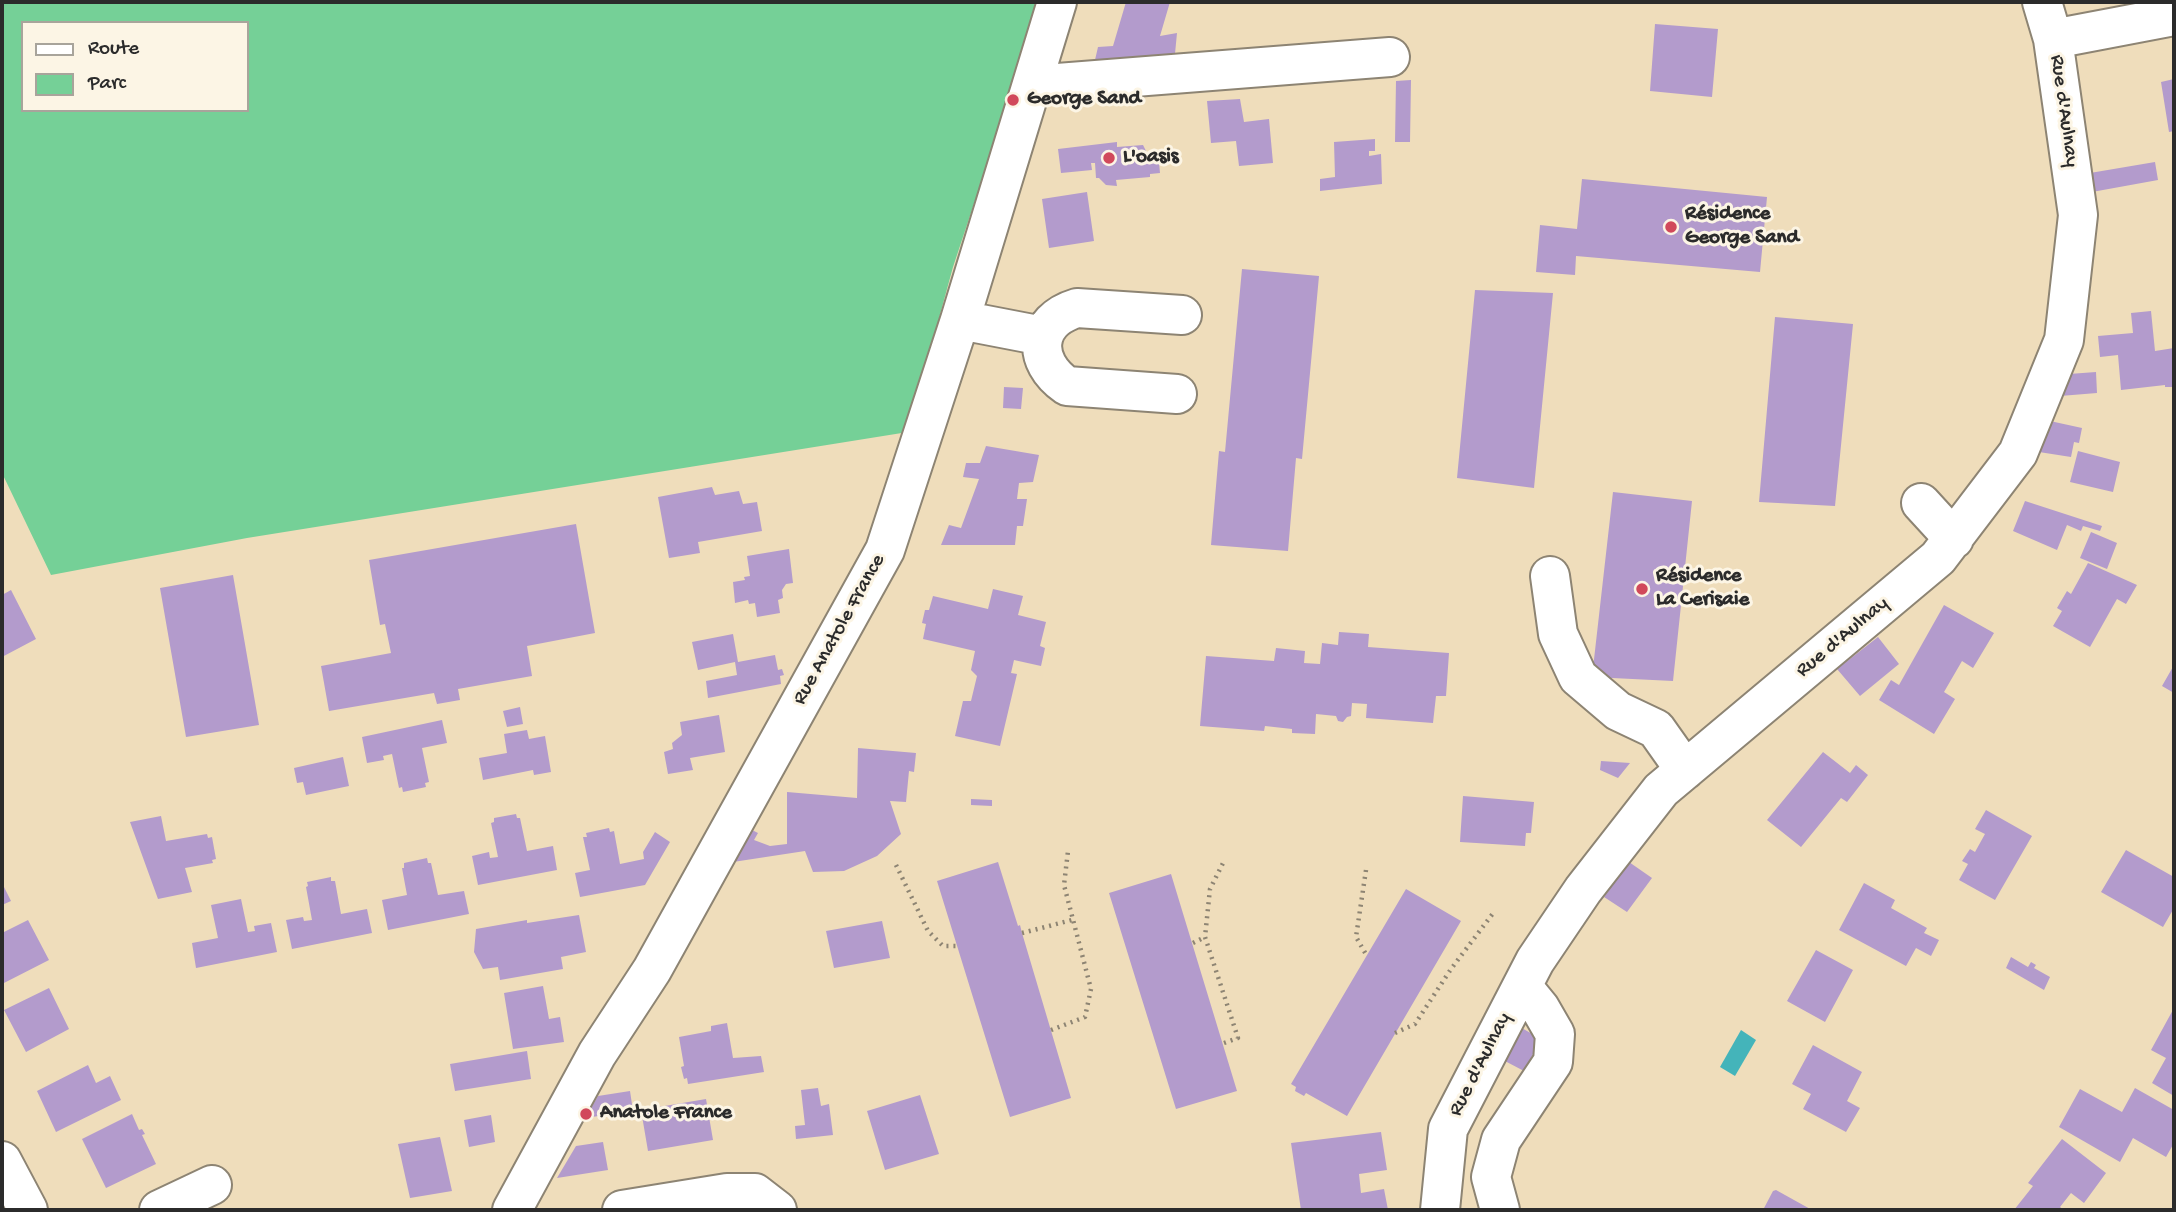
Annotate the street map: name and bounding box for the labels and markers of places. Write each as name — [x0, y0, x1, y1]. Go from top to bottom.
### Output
place label: George Sand — [1027, 87, 1141, 113]
marker: George Sand — [1005, 92, 1021, 108]
place label: L'oasis — [1123, 145, 1179, 171]
marker: L'oasis — [1101, 150, 1117, 166]
place label: Résidence George Sand — [1685, 202, 1799, 252]
marker: Résidence George Sand — [1663, 219, 1679, 235]
place label: Résidence La Cerisaie — [1656, 564, 1749, 614]
marker: Résidence La Cerisaie — [1634, 581, 1650, 597]
place label: Anatole France — [600, 1101, 732, 1127]
marker: Anatole France — [578, 1106, 594, 1122]

